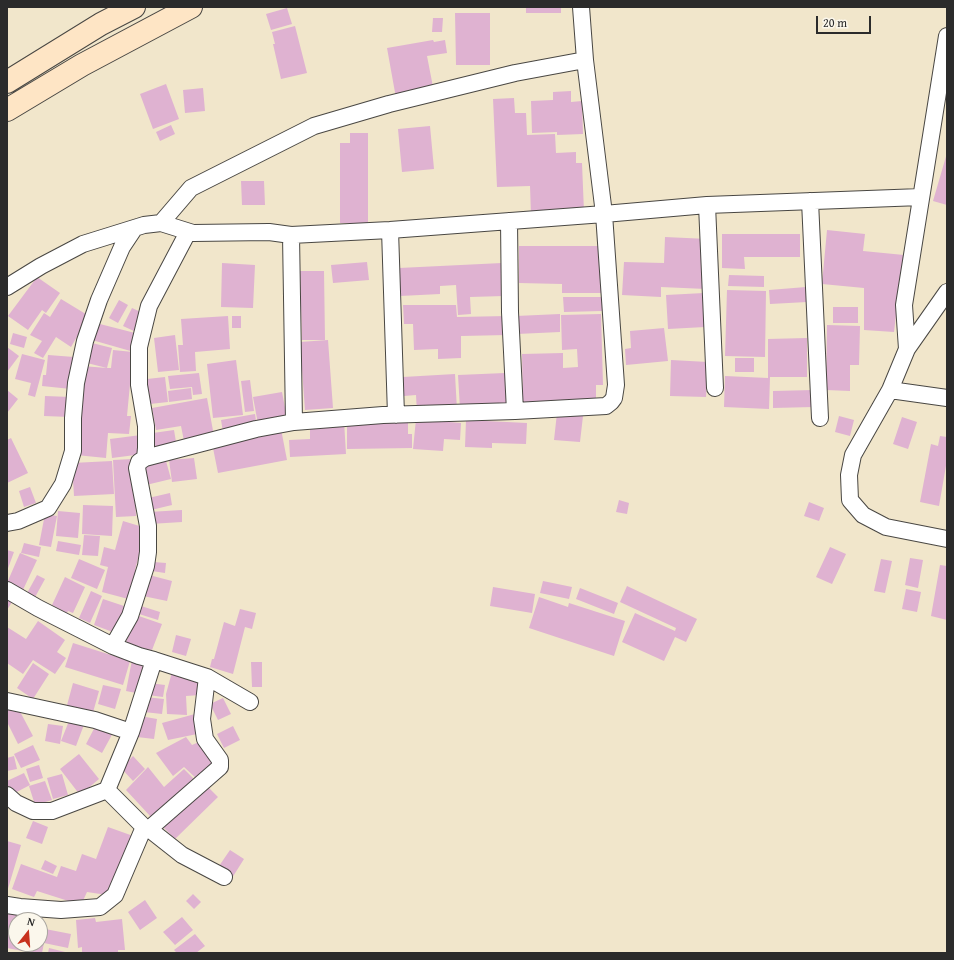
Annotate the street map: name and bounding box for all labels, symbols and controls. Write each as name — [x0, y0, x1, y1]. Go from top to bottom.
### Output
scale bar — [818, 8, 873, 34]
text: 20 m — [823, 14, 847, 31]
north arrow — [8, 912, 48, 952]
text: N — [25, 913, 37, 930]

